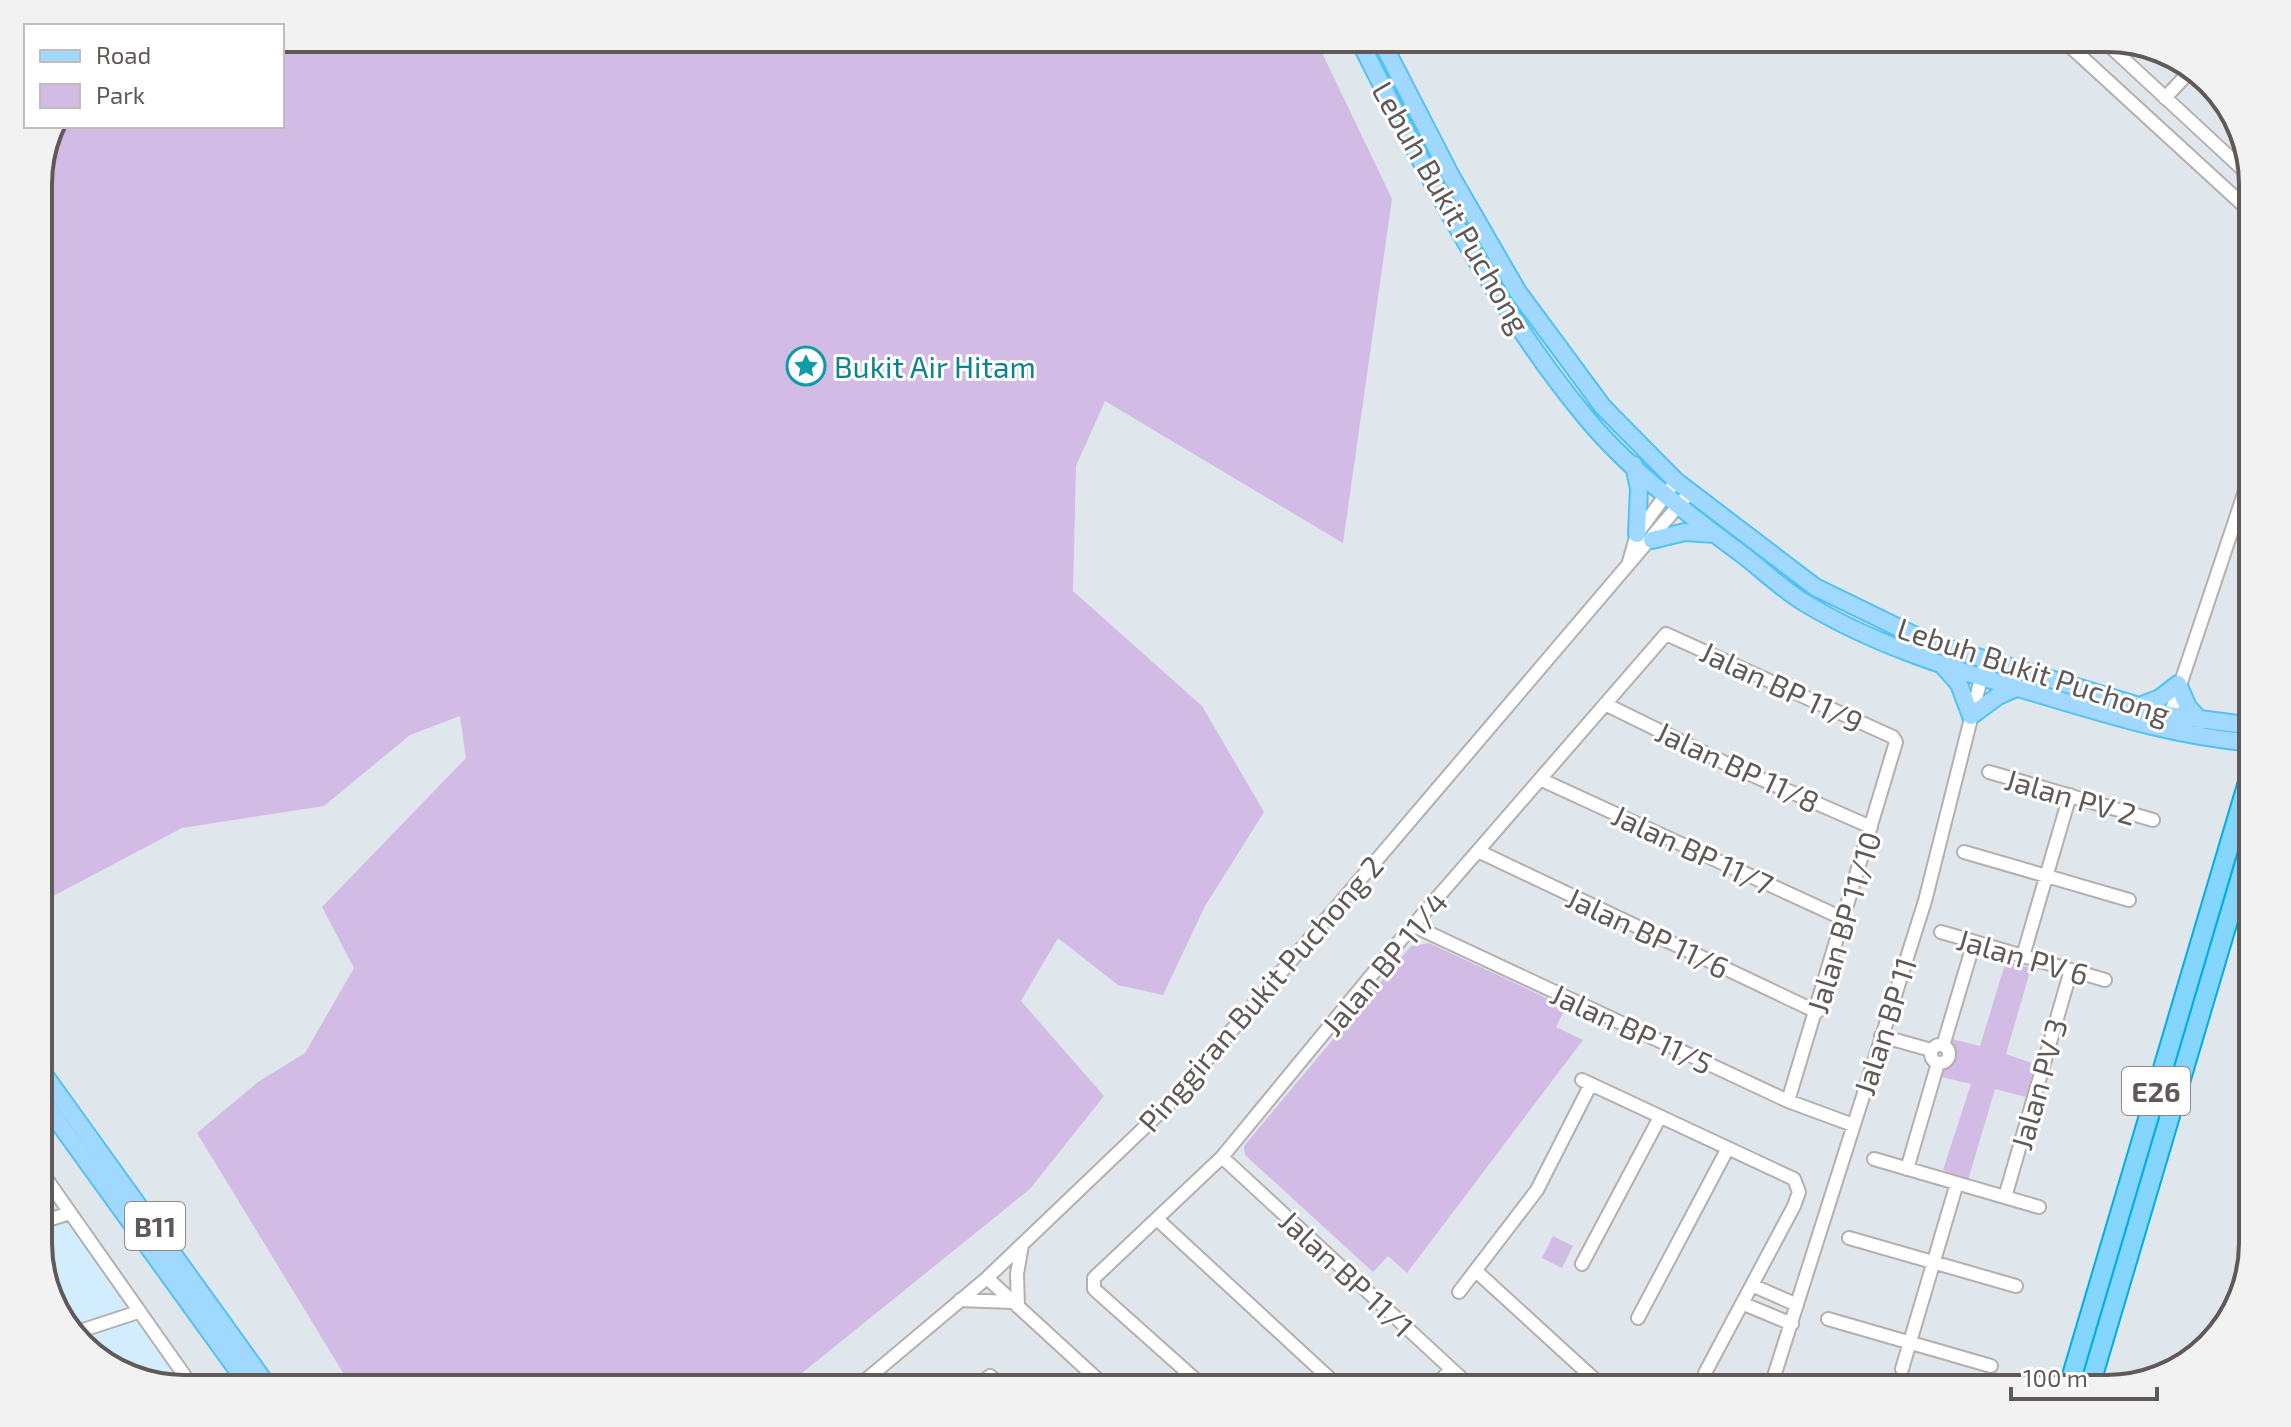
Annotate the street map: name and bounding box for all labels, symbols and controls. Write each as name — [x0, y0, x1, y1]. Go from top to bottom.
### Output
legend — [24, 24, 284, 128]
text: Road — [96, 40, 151, 69]
street label: Lebuh Bukit Puchong — [1365, 75, 1539, 339]
text: Park — [96, 80, 145, 109]
place icon: Bukit Air Hitam — [785, 345, 827, 387]
place label: Bukit Air Hitam — [834, 348, 1036, 384]
street label: Lebuh Bukit Puchong — [1893, 609, 2175, 731]
street label: Jalan BP 11/9 — [1695, 633, 1869, 739]
street label: Jalan BP 11/8 — [1651, 712, 1825, 820]
street label: Jalan PV 2 — [2001, 760, 2141, 832]
street label: Jalan BP 11/7 — [1607, 796, 1779, 902]
street label: Jalan BP 11/10 — [1798, 827, 1888, 1017]
street label: Pinggiran Bukit Puchong 2 — [1130, 848, 1390, 1138]
street label: Jalan BP 11/6 — [1561, 879, 1735, 985]
street label: Jalan BP 11/4 — [1313, 884, 1455, 1042]
street label: Jalan PV 6 — [1953, 920, 2093, 992]
street label: Jalan BP 11 — [1845, 953, 1923, 1099]
street label: Jalan BP 11/5 — [1546, 975, 1718, 1081]
street label: Jalan PV 3 — [2002, 1014, 2074, 1154]
road number: E26 — [2122, 1067, 2190, 1115]
road number: B11 — [125, 1202, 185, 1250]
street label: Jalan BP 11/1 — [1273, 1202, 1421, 1344]
scale bar — [2011, 1351, 2157, 1401]
text: 100 m — [2023, 1363, 2088, 1392]

